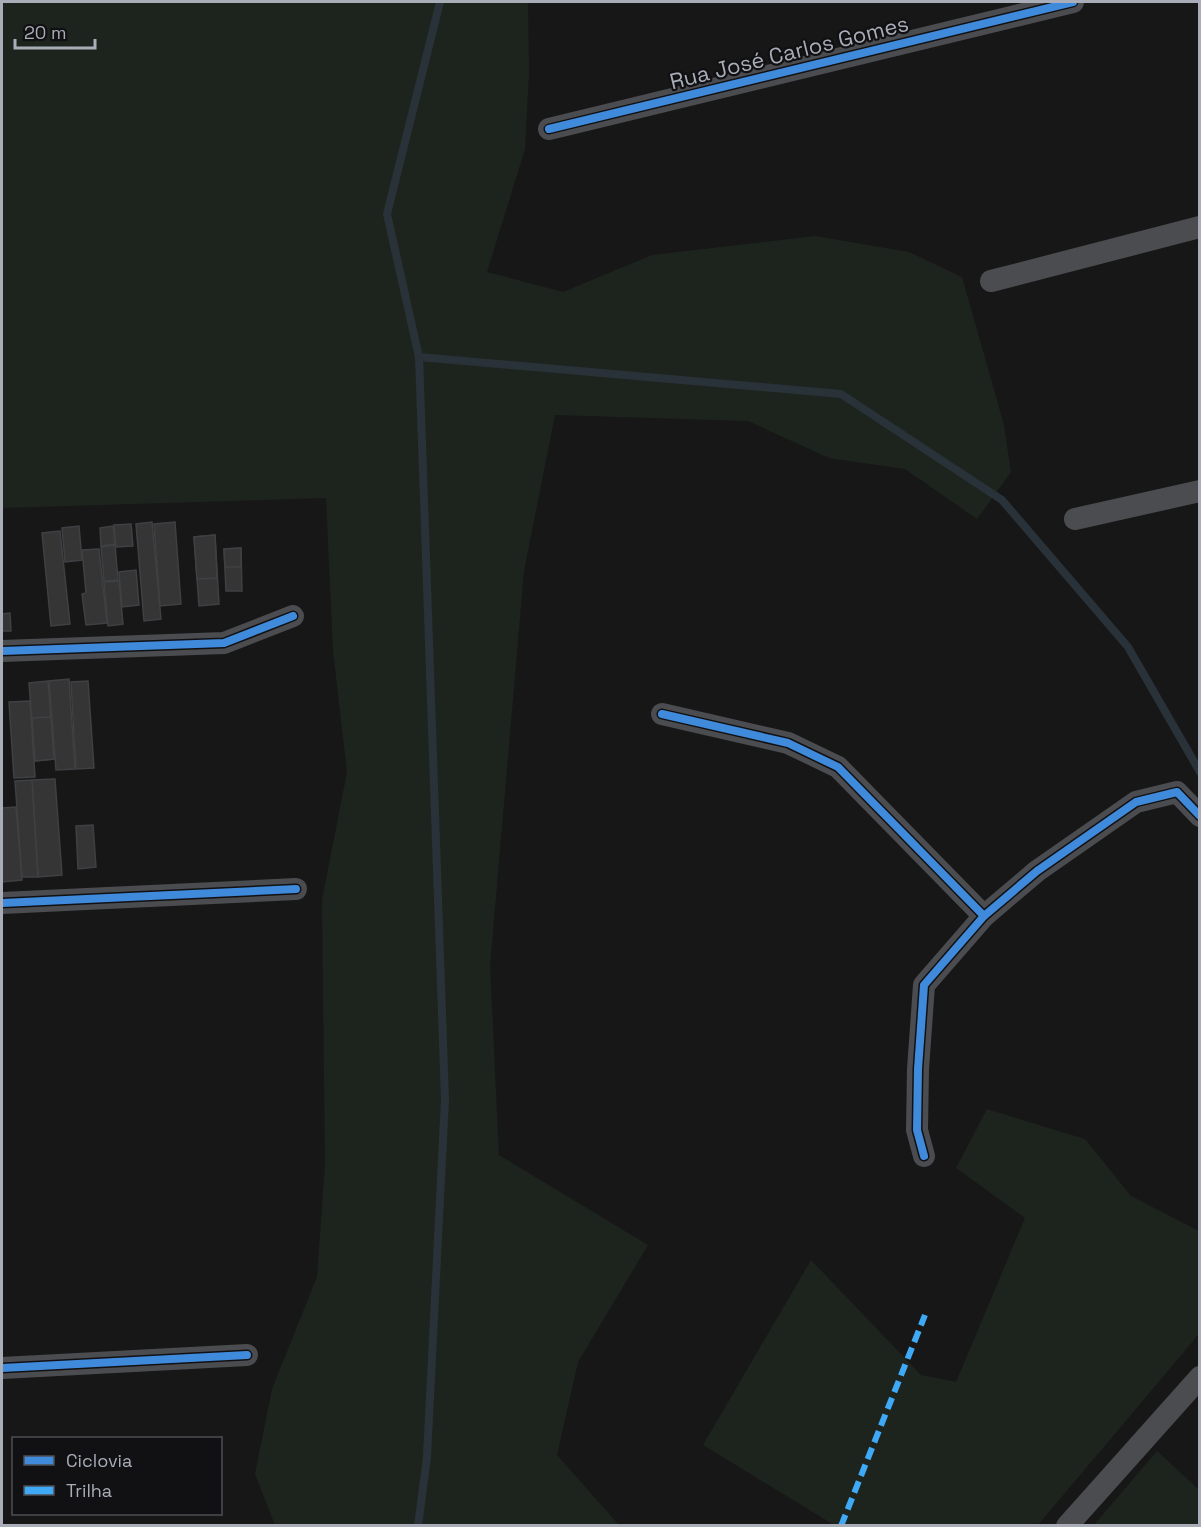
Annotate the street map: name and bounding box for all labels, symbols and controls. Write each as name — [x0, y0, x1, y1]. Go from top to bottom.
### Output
street label: Rua José Carlos Gomes — [667, 9, 911, 95]
scale bar — [15, 12, 94, 50]
text: 20 m — [24, 21, 67, 44]
legend — [12, 1437, 222, 1515]
text: Ciclovia — [66, 1449, 132, 1472]
text: Trilha — [66, 1479, 112, 1502]

